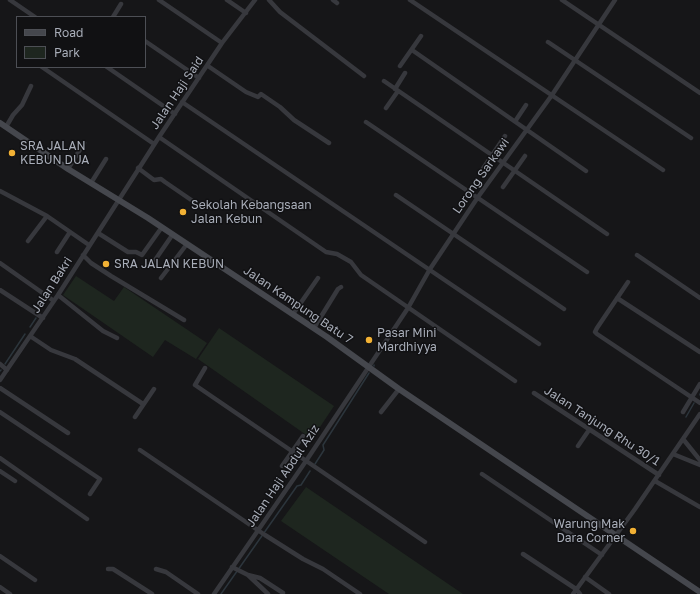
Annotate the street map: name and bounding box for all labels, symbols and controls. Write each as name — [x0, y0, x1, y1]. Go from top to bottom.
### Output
legend — [16, 16, 146, 68]
text: Road — [54, 25, 83, 40]
text: Park — [54, 45, 80, 60]
street label: Jalan Haji Said — [147, 54, 207, 132]
street label: Lorong Sarkawi — [450, 135, 512, 217]
place label: SRA JALAN KEBUN DUA — [20, 139, 89, 167]
marker: SRA JALAN KEBUN DUA — [7, 148, 17, 158]
place label: Sekolah Kebangsaan Jalan Kebun — [191, 198, 312, 226]
marker: Sekolah Kebangsaan Jalan Kebun — [178, 207, 188, 217]
street label: Jalan Bakri — [29, 254, 75, 316]
place label: SRA JALAN KEBUN — [114, 257, 224, 271]
marker: SRA JALAN KEBUN — [101, 259, 111, 269]
street label: Jalan Kampung Batu 7 — [241, 263, 355, 347]
place label: Pasar Mini Mardhiyya — [377, 326, 437, 354]
marker: Pasar Mini Mardhiyya — [364, 335, 374, 345]
street label: Jalan Tanjung Rhu 30/1 — [541, 383, 663, 469]
street label: Jalan Haji Abdul Aziz — [243, 422, 323, 530]
place label: Warung Mak Dara Corner — [554, 517, 625, 545]
marker: Warung Mak Dara Corner — [628, 526, 638, 536]

